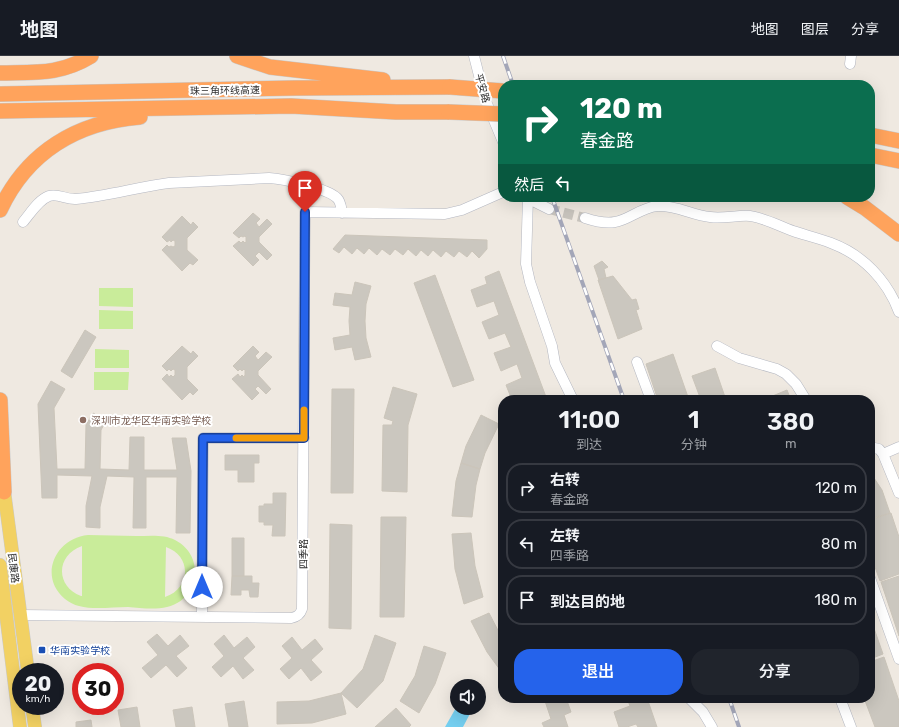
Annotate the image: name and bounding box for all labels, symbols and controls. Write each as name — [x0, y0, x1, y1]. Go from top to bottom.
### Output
text: 地图 — [20, 18, 58, 41]
text: 地图 — [751, 21, 779, 38]
text: 图层 — [801, 21, 829, 38]
text: 分享 — [851, 21, 879, 38]
street label: 平安路 — [472, 72, 492, 104]
street label: 珠三角环线高速 — [190, 84, 260, 98]
text: 120 m — [580, 92, 663, 125]
icon: right — [514, 96, 566, 148]
text: 春金路 — [580, 130, 634, 152]
pin — [288, 171, 322, 212]
icon: left — [552, 172, 574, 194]
text: 然后 — [514, 176, 544, 194]
icon: arrive — [294, 177, 316, 199]
text: 11:00 — [558, 406, 620, 434]
text: 1 — [688, 406, 699, 434]
text: 380 — [767, 408, 815, 436]
marker: 深圳市龙华区华南实验学校 — [78, 415, 88, 425]
place label: 深圳市龙华区华南实验学校 — [91, 415, 211, 427]
text: m — [785, 436, 797, 451]
text: 到达 — [576, 437, 602, 452]
text: 分钟 — [681, 437, 707, 452]
text: 右转 — [550, 471, 580, 489]
icon: right — [516, 477, 538, 499]
text: 120 m — [815, 479, 857, 497]
text: 春金路 — [550, 492, 589, 507]
text: 左转 — [550, 527, 580, 545]
icon: left — [516, 533, 538, 555]
text: 80 m — [821, 535, 857, 553]
street label: 四季路 — [298, 539, 310, 569]
text: 四季路 — [550, 548, 589, 563]
street label: 民康路 — [5, 553, 21, 584]
position arrow — [181, 566, 223, 608]
icon: arrive — [516, 589, 538, 611]
text: 180 m — [815, 591, 857, 609]
text: 到达目的地 — [550, 593, 625, 611]
marker: 华南实验学校 — [37, 645, 47, 655]
place label: 华南实验学校 — [50, 645, 110, 657]
button: 退出 — [514, 649, 683, 695]
button: 分享 — [691, 649, 859, 695]
speed limit sign: 30 — [72, 663, 124, 715]
text: 20 — [25, 672, 51, 696]
map controls — [450, 679, 486, 715]
button: sound — [450, 679, 486, 715]
text: km/h — [26, 693, 50, 705]

